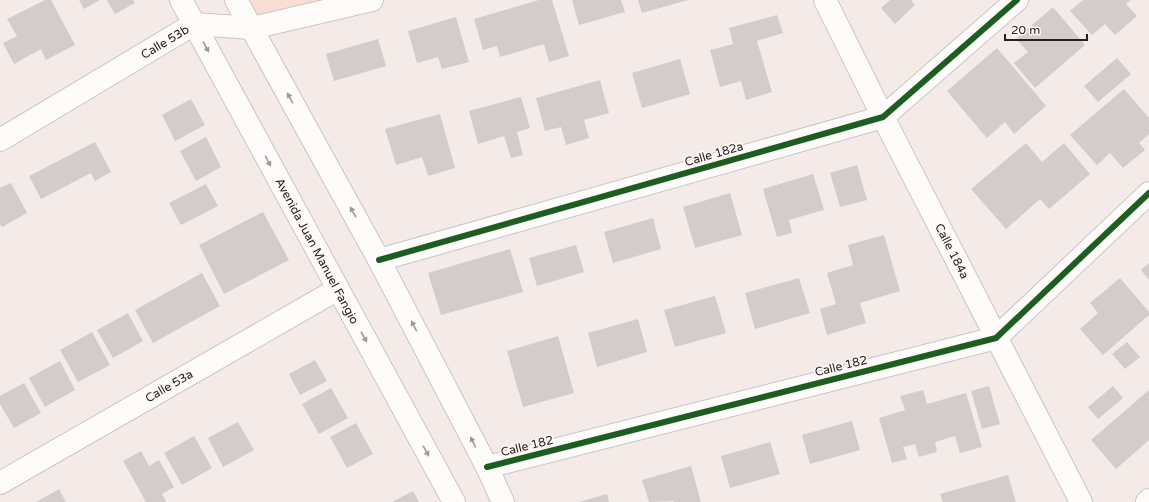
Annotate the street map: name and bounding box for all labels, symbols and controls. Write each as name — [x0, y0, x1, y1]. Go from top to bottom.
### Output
scale bar — [1005, 16, 1087, 42]
street label: Calle 53b — [138, 22, 192, 62]
text: 20 m — [1011, 23, 1040, 37]
one-way arrow — [203, 41, 210, 53]
one-way arrow — [286, 92, 293, 104]
street label: Calle 182a — [683, 139, 745, 169]
one-way arrow — [265, 155, 272, 167]
street label: Avenida Juan Manuel Fangio — [272, 176, 362, 326]
one-way arrow — [349, 206, 356, 217]
street label: Calle 184a — [932, 221, 972, 281]
one-way arrow — [410, 321, 417, 332]
one-way arrow — [360, 331, 367, 343]
street label: Calle 182 — [813, 353, 869, 379]
street label: Calle 53a — [143, 367, 195, 405]
street label: Calle 182 — [499, 433, 555, 459]
one-way arrow — [470, 436, 477, 448]
one-way arrow — [423, 445, 429, 457]

